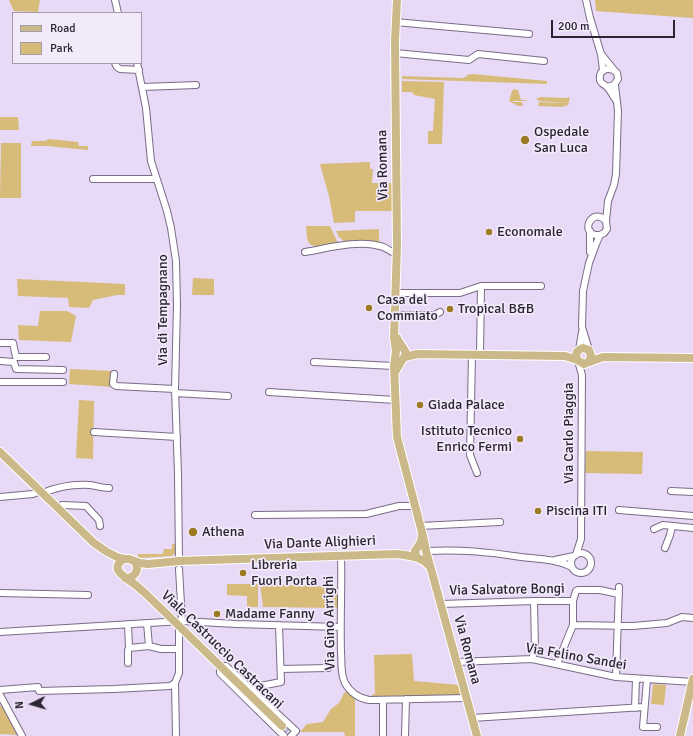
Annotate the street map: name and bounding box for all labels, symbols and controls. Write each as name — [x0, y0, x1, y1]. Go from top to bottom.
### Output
legend — [12, 12, 142, 64]
scale bar — [553, 12, 677, 38]
text: 200 m — [558, 19, 590, 34]
text: Road — [50, 21, 76, 36]
text: Park — [50, 41, 73, 56]
place label: Ospedale San Luca — [534, 124, 589, 156]
street label: Via Romana — [374, 130, 392, 200]
marker: Ospedale San Luca — [519, 134, 531, 146]
place label: Economale — [497, 224, 563, 240]
marker: Economale — [484, 227, 494, 237]
street label: Via di Tempagnano — [155, 254, 171, 366]
place label: Casa del Commiato — [377, 292, 438, 324]
place label: Tropical B&B — [458, 301, 534, 317]
marker: Casa del Commiato — [364, 303, 374, 313]
marker: Tropical B&B — [445, 304, 455, 314]
street label: Via Carlo Piaggia — [561, 382, 577, 484]
place label: Giada Palace — [428, 397, 505, 413]
marker: Giada Palace — [415, 400, 425, 410]
place label: Istituto Tecnico Enrico Fermi — [421, 423, 512, 456]
marker: Istituto Tecnico Enrico Fermi — [515, 434, 525, 444]
place label: Piscina ITI — [546, 503, 607, 519]
marker: Piscina ITI — [533, 506, 543, 516]
place label: Athena — [202, 524, 245, 540]
marker: Athena — [187, 526, 199, 538]
street label: Via Dante Alighieri — [264, 533, 376, 553]
place label: Libreria Fuori Porta — [251, 557, 317, 590]
marker: Libreria Fuori Porta — [238, 568, 248, 578]
street label: Via Gino Arrighi — [321, 576, 339, 670]
street label: Via Salvatore Bongi — [449, 581, 565, 599]
street label: Viale Castruccio Castracani — [157, 587, 287, 713]
place label: Madame Fanny — [225, 606, 315, 622]
marker: Madame Fanny — [212, 609, 222, 619]
street label: Via Romana — [450, 614, 484, 686]
street label: Via Felino Sandei — [524, 640, 628, 674]
north arrow — [12, 684, 52, 724]
text: N — [13, 701, 26, 709]

